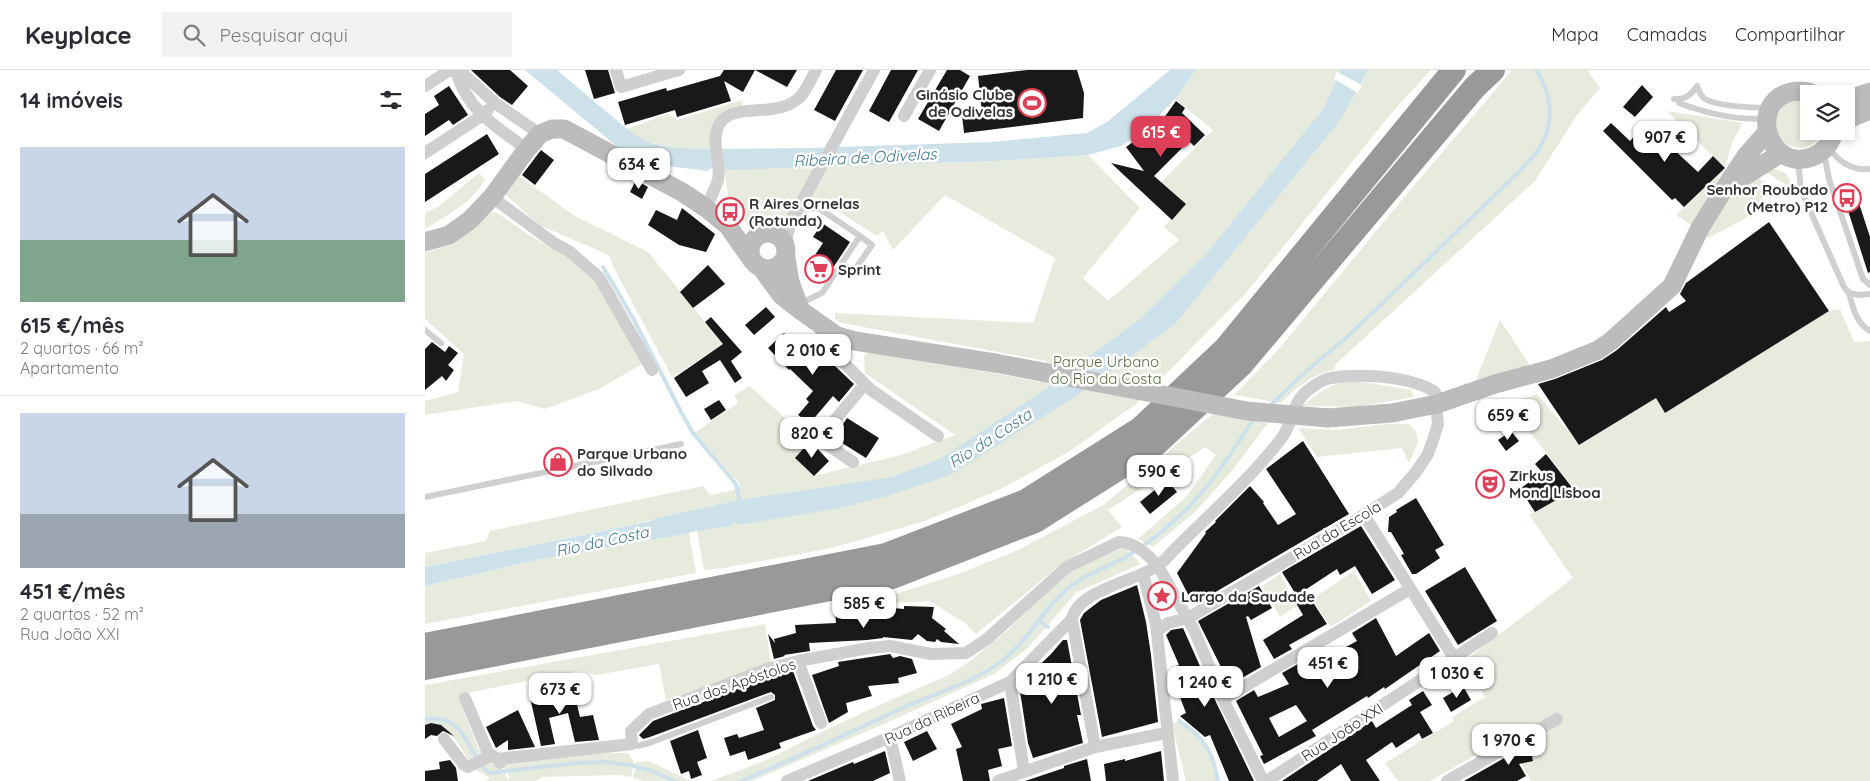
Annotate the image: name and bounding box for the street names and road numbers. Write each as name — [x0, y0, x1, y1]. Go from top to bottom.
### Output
street label: Rua da Escola — [1290, 496, 1384, 564]
street label: Rua dos Apóstolos — [670, 654, 798, 714]
street label: Rua da Ribeira — [881, 688, 983, 748]
street label: Rua João XXI — [1298, 699, 1386, 765]

